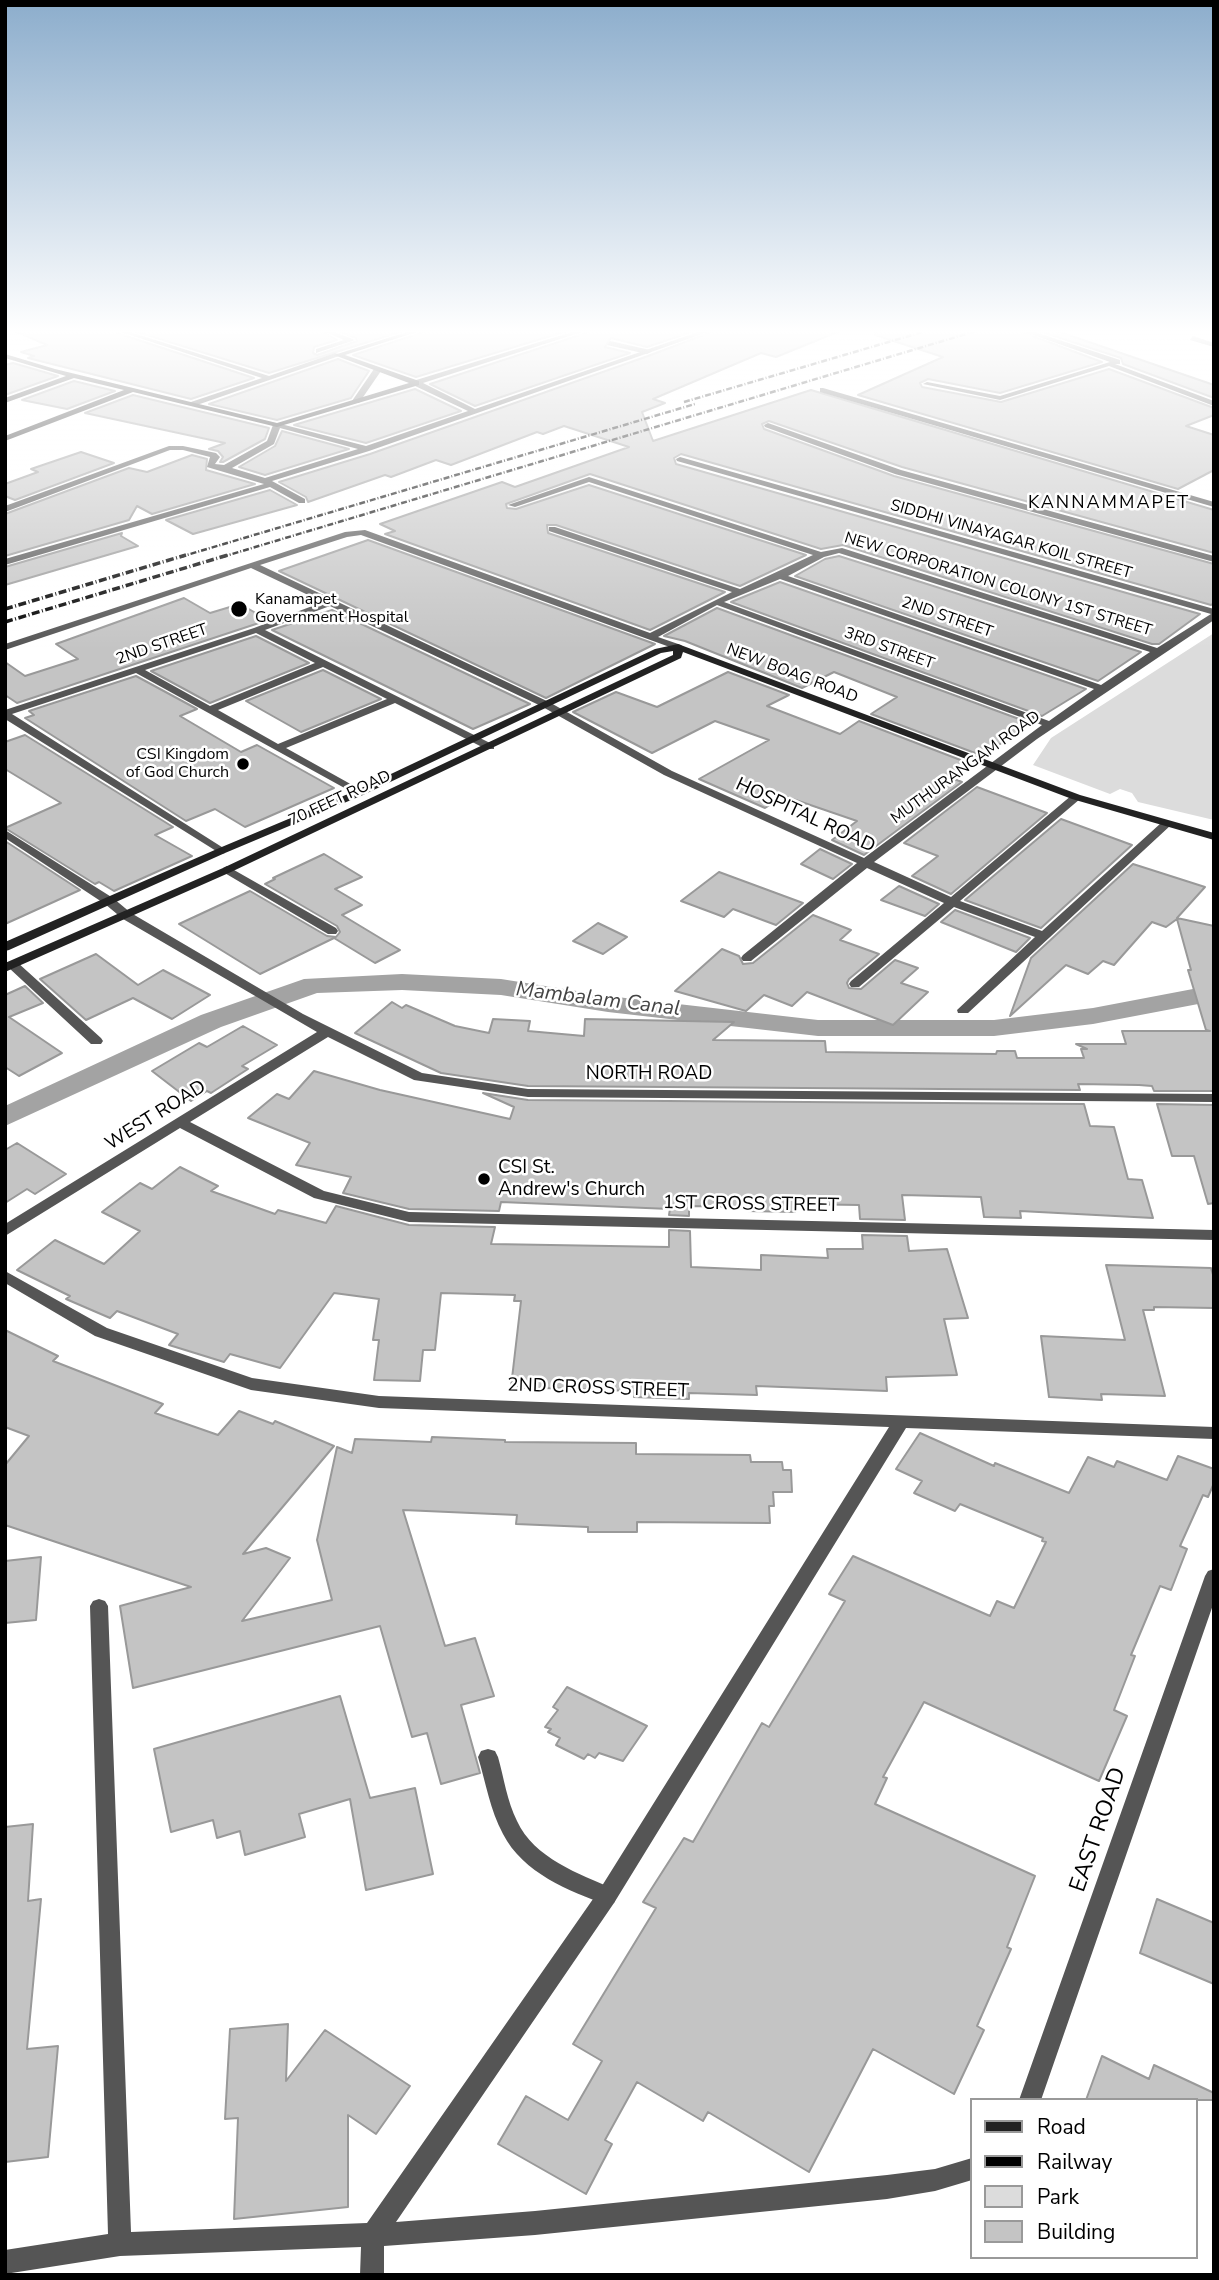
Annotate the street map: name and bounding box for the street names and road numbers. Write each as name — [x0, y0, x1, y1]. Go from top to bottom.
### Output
street label: SIDDHI VINAYAGAR KOIL STREET — [888, 496, 1134, 584]
street label: NEW CORPORATION COLONY 1ST STREET — [842, 529, 1154, 641]
street label: 2ND STREET — [899, 593, 995, 643]
street label: 2ND STREET — [114, 620, 210, 670]
street label: 3RD STREET — [841, 624, 937, 674]
street label: NEW BOAG ROAD — [724, 640, 860, 708]
street label: MUTHURANGAM ROAD — [887, 707, 1045, 829]
street label: 70 FEET ROAD — [286, 767, 394, 831]
street label: HOSPITAL ROAD — [732, 774, 878, 858]
street label: NORTH ROAD — [586, 1063, 712, 1085]
street label: WEST ROAD — [101, 1076, 211, 1156]
street label: 1ST CROSS STREET — [663, 1192, 839, 1218]
street label: 2ND CROSS STREET — [507, 1374, 689, 1404]
street label: EAST ROAD — [1065, 1764, 1133, 1896]

